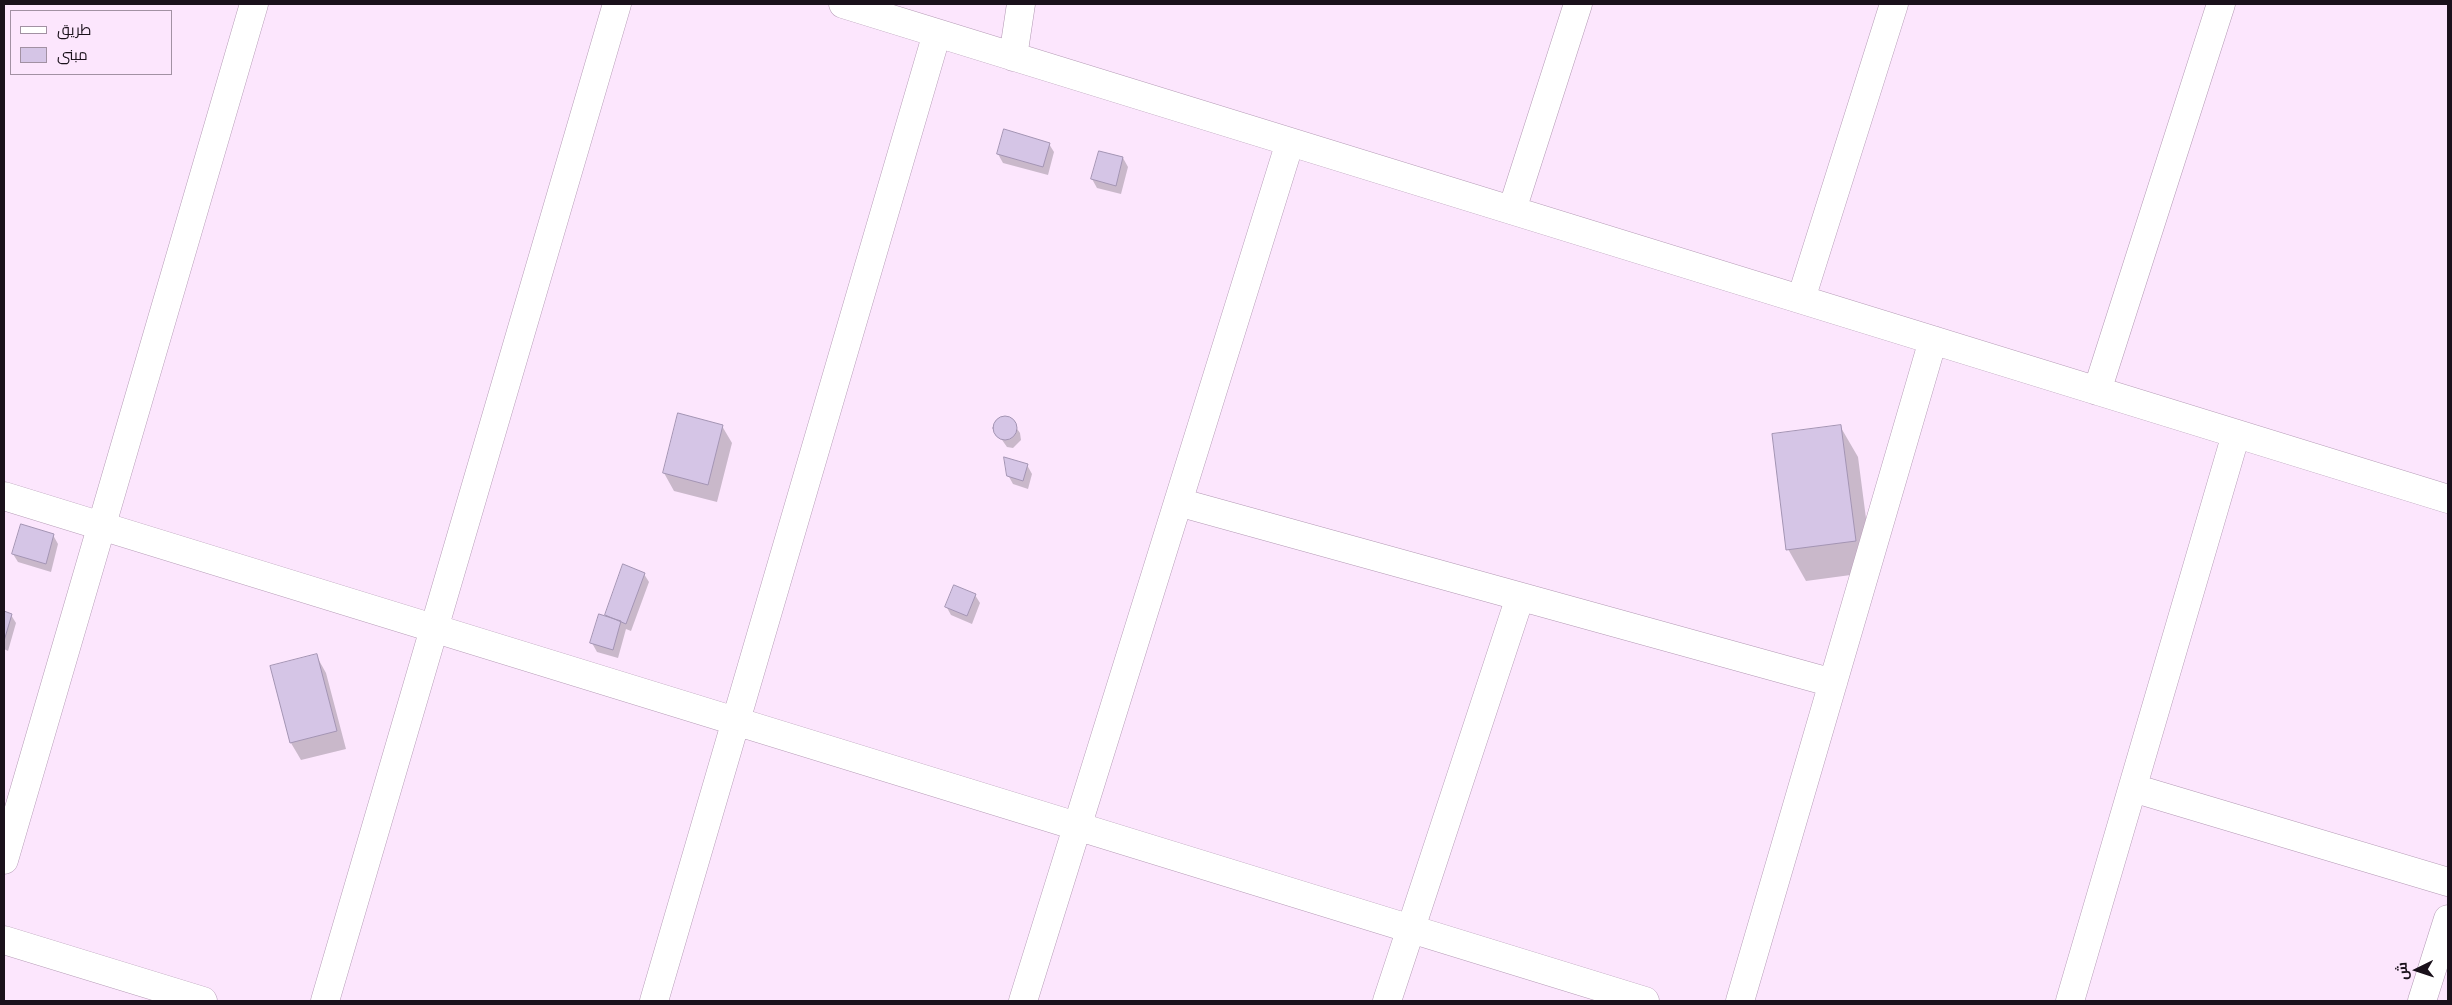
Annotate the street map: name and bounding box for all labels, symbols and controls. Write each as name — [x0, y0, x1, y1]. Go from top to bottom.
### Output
legend — [10, 10, 172, 75]
text: طريق — [57, 21, 91, 38]
text: مبنى — [57, 46, 88, 63]
north arrow — [2392, 945, 2442, 995]
text: ش — [2393, 962, 2411, 981]

